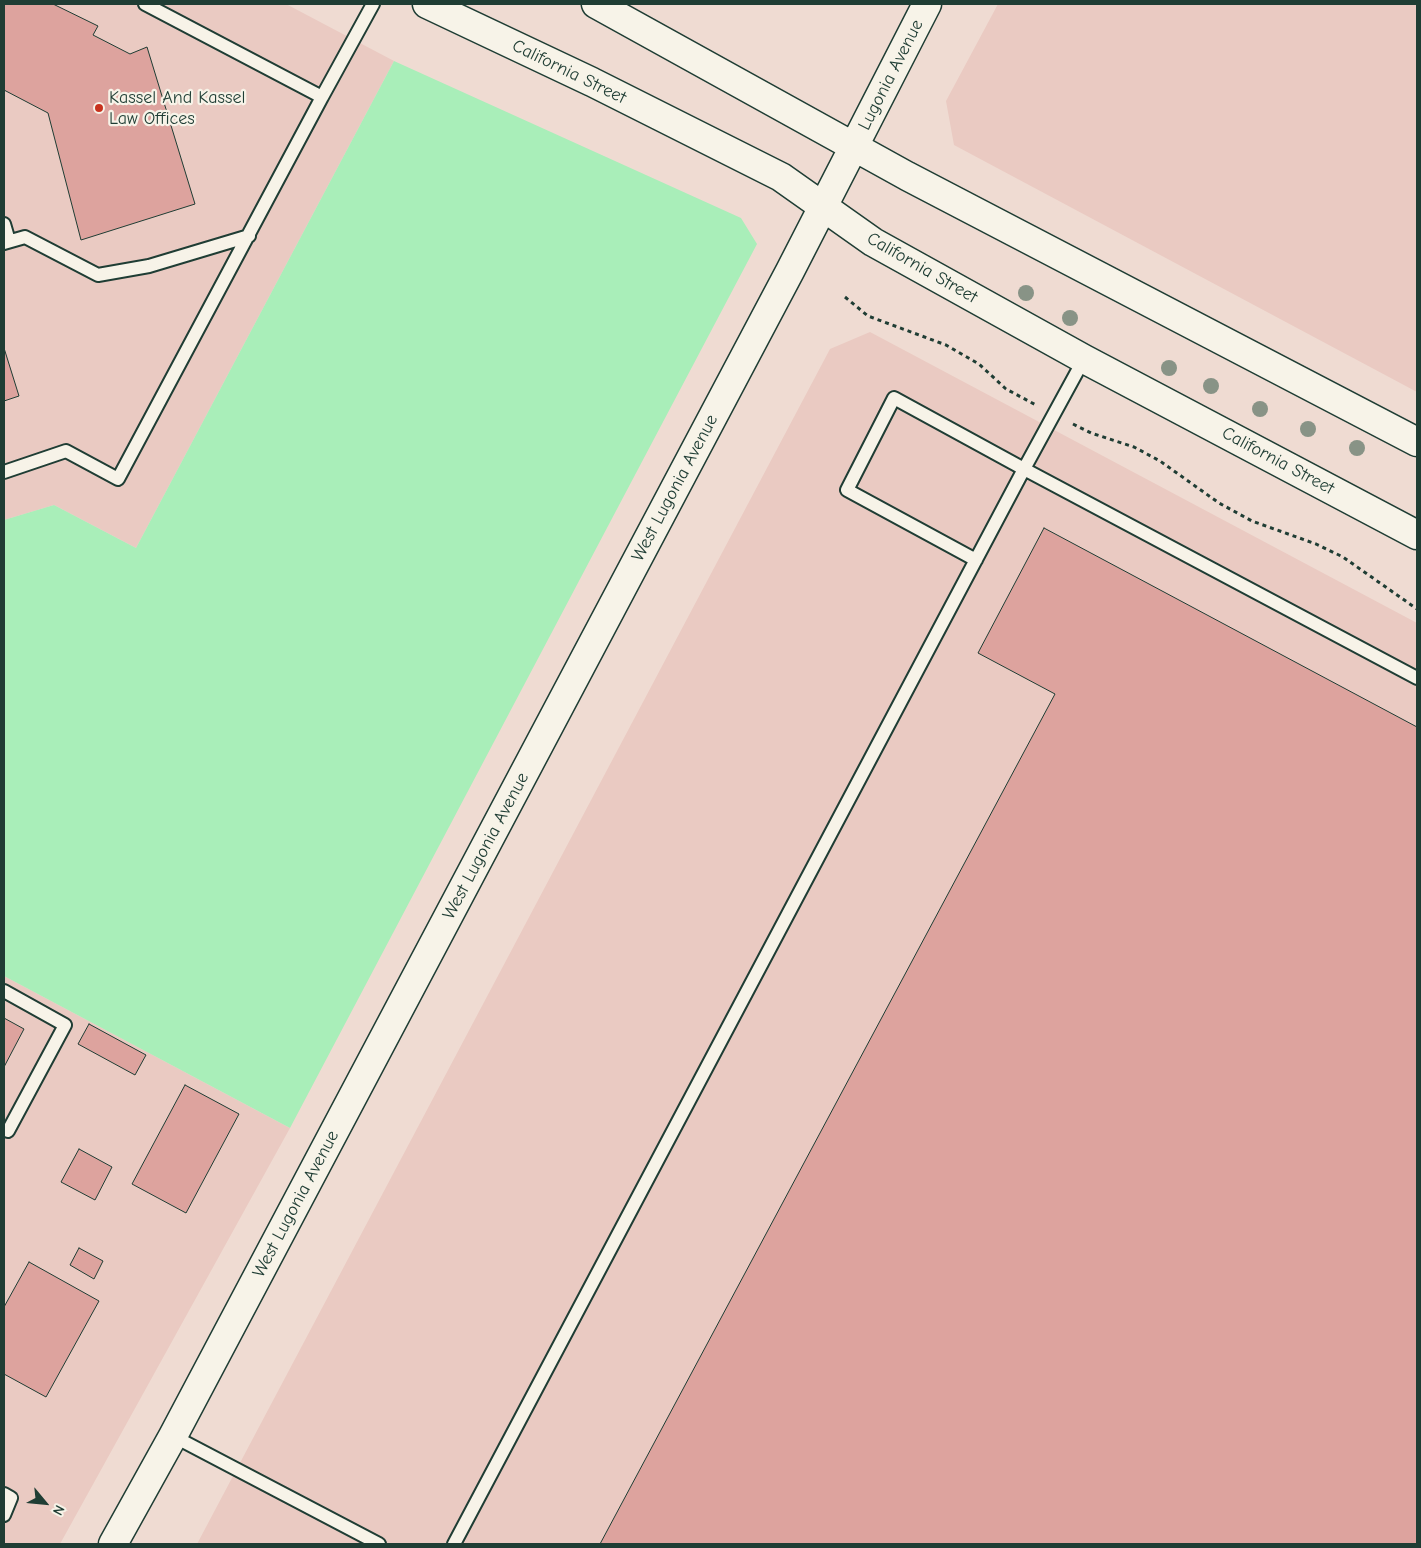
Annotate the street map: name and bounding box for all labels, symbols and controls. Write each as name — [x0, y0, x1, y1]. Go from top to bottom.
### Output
street label: Lugonia Avenue — [854, 16, 928, 134]
street label: California Street — [508, 35, 630, 109]
place label: Kassel And Kassel Law Offices — [109, 87, 245, 130]
marker: Kassel And Kassel Law Offices — [93, 102, 105, 114]
street label: California Street — [863, 228, 981, 308]
street label: West Lugonia Avenue — [627, 411, 723, 565]
street label: California Street — [1218, 422, 1338, 500]
street label: West Lugonia Avenue — [438, 769, 534, 923]
street label: West Lugonia Avenue — [248, 1127, 344, 1281]
north arrow — [20, 1478, 70, 1528]
text: N — [49, 1502, 68, 1518]

